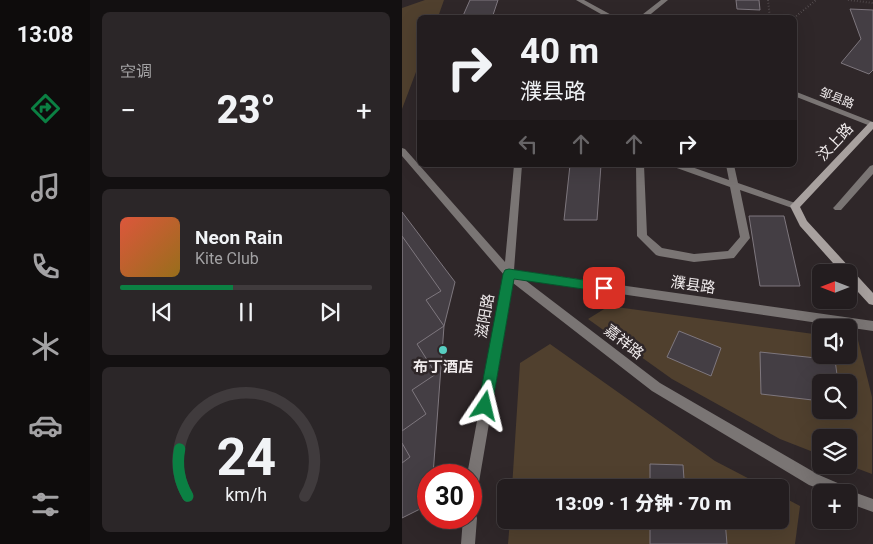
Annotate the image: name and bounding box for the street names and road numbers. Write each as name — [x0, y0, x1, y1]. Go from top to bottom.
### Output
street label: 邹县路 — [818, 85, 856, 111]
street label: 汶上路 — [813, 119, 857, 165]
street label: 濮县路 — [669, 273, 717, 297]
street label: 滋阳路 — [472, 292, 498, 340]
street label: 嘉祥路 — [601, 321, 647, 363]

